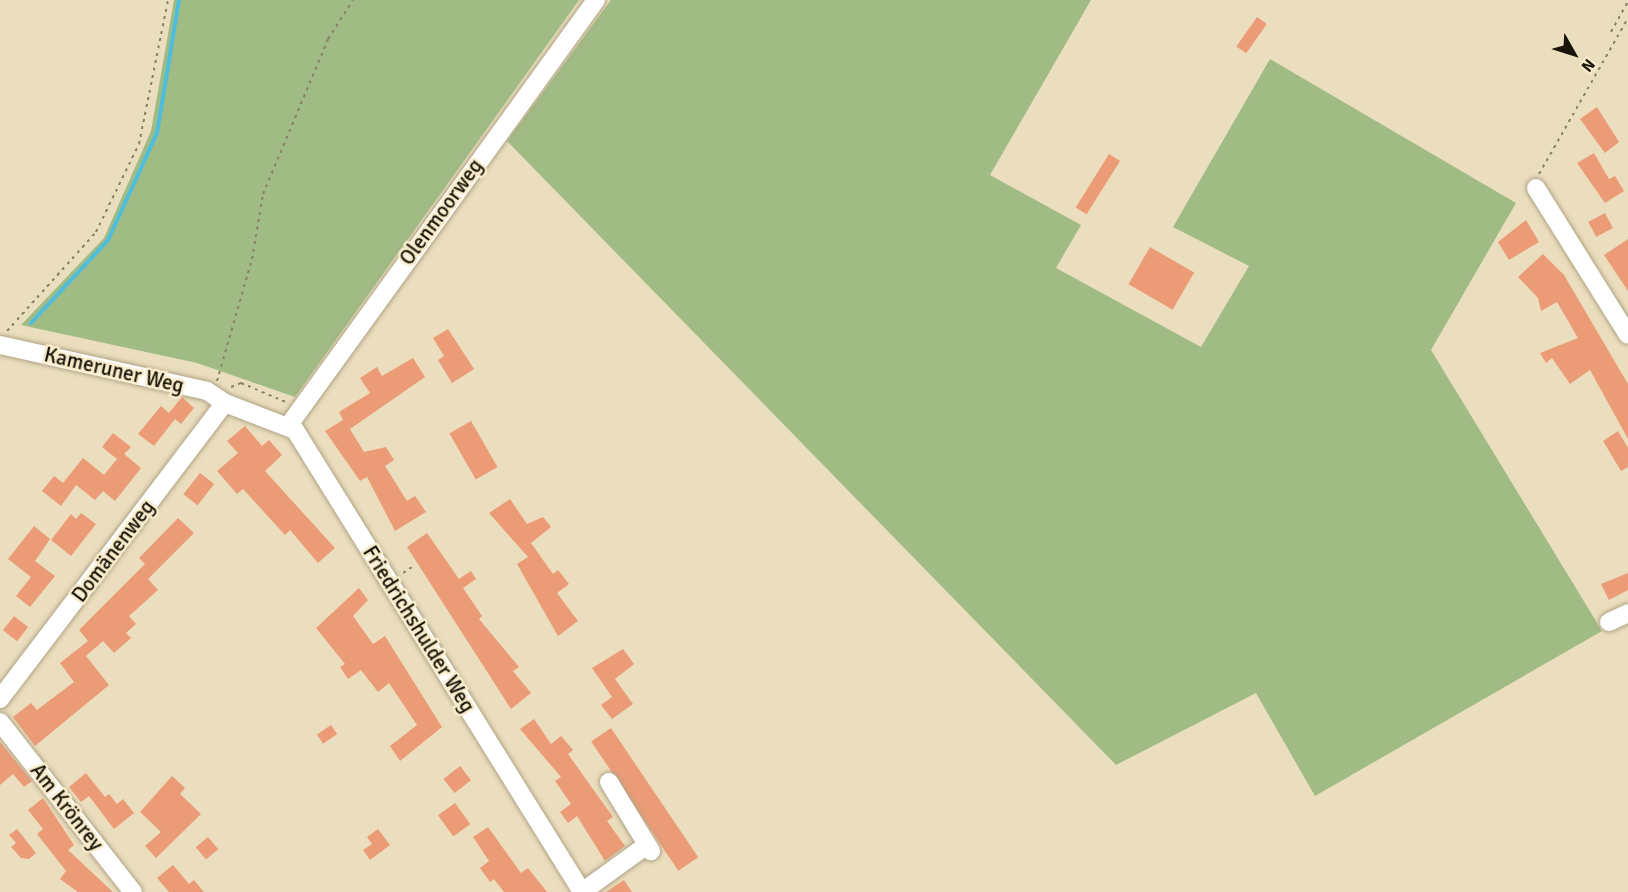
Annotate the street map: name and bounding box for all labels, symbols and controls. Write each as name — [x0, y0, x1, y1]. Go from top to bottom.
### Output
north arrow — [1544, 24, 1604, 84]
text: N — [1577, 55, 1599, 76]
street label: Olenmoorweg — [394, 154, 488, 270]
street label: Kameruner Weg — [42, 342, 186, 398]
street label: Domänenweg — [66, 495, 160, 607]
street label: Friedrichshulder Weg — [358, 541, 480, 717]
street label: Am Krönrey — [25, 758, 109, 856]

